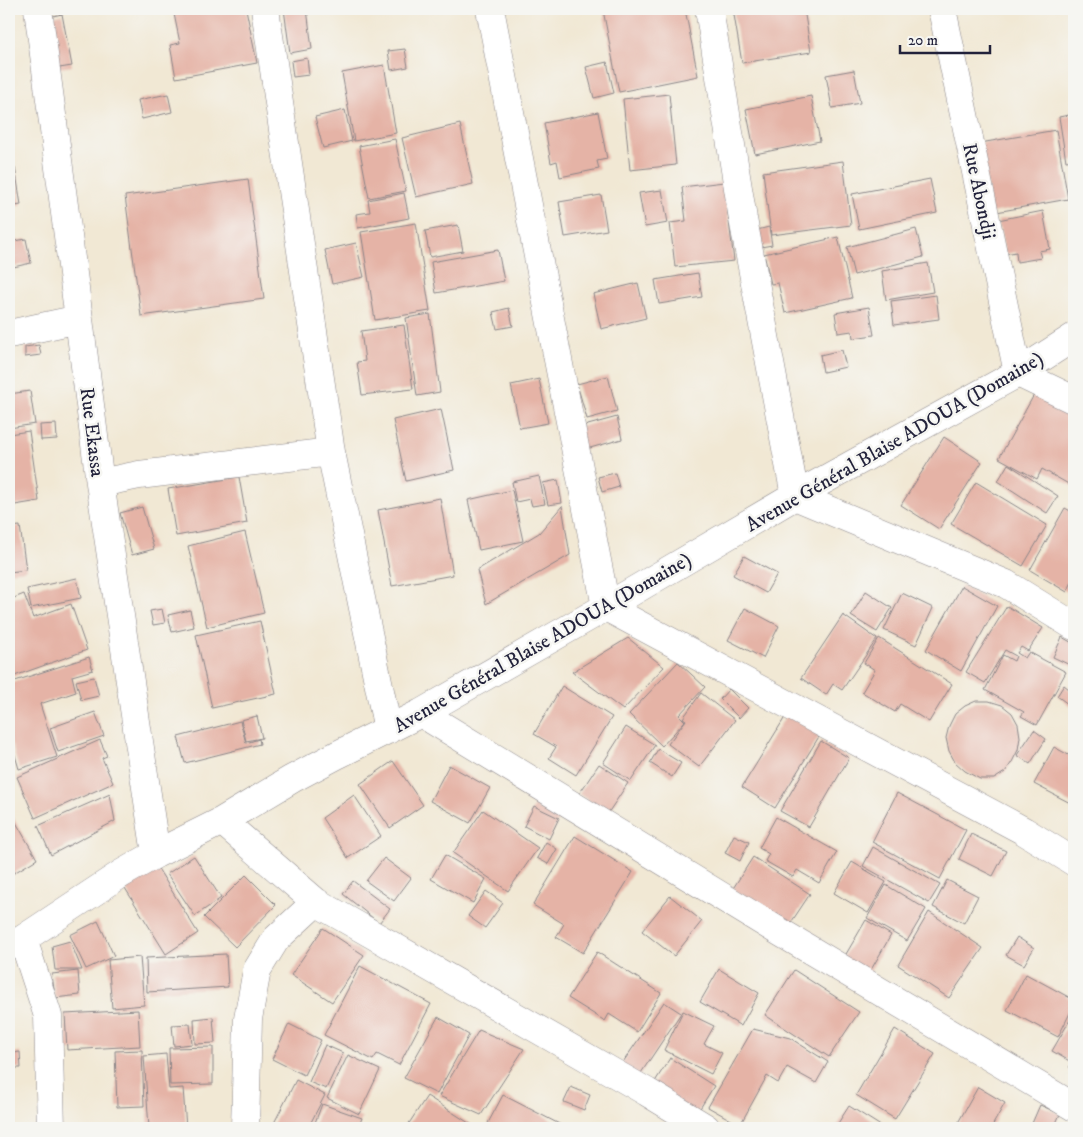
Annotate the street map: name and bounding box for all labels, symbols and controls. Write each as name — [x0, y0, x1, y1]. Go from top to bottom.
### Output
scale bar — [900, 22, 990, 54]
text: 20 m — [908, 31, 938, 50]
street label: Rue Abondji — [956, 141, 1001, 242]
street label: Avenue Général Blaise ADOUA (Domaine) — [741, 347, 1048, 538]
street label: Rue Ekassa — [74, 386, 109, 479]
street label: Avenue Général Blaise ADOUA (Domaine) — [389, 548, 696, 739]

